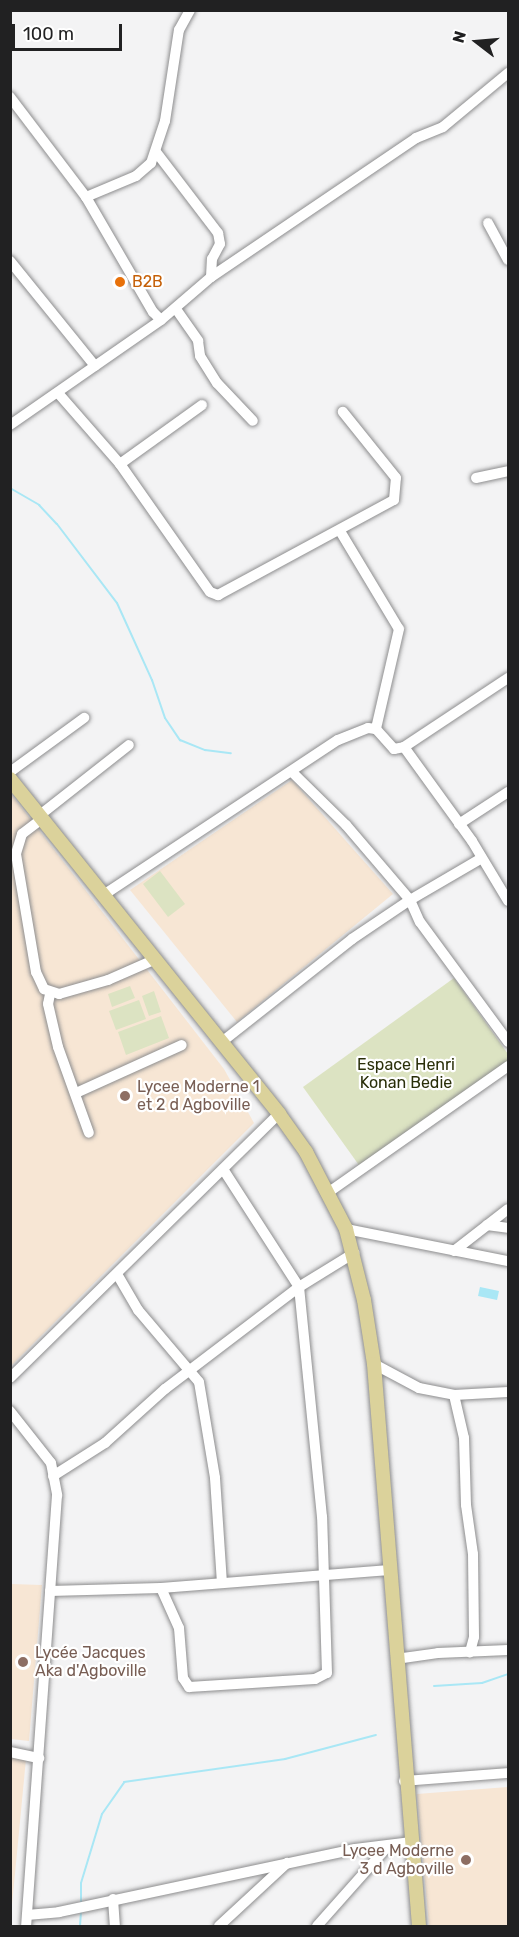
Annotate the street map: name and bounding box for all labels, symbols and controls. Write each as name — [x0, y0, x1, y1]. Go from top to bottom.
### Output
scale bar — [15, 12, 124, 50]
north arrow — [447, 12, 507, 72]
text: 100 m — [23, 23, 74, 45]
text: N — [448, 29, 470, 45]
place label: B2B — [132, 272, 163, 292]
marker: B2B — [113, 275, 127, 289]
park label: Espace Henri Konan Bedie — [357, 1055, 455, 1093]
place label: Lycee Moderne 1 et 2 d Agboville — [137, 1077, 260, 1115]
marker: Lycee Moderne 1 et 2 d Agboville — [118, 1089, 132, 1103]
place label: Lycée Jacques Aka d'Agboville — [35, 1643, 147, 1681]
marker: Lycée Jacques Aka d'Agboville — [16, 1655, 30, 1669]
place label: Lycee Moderne 3 d Agboville — [342, 1841, 454, 1879]
marker: Lycee Moderne 3 d Agboville — [459, 1853, 473, 1867]

